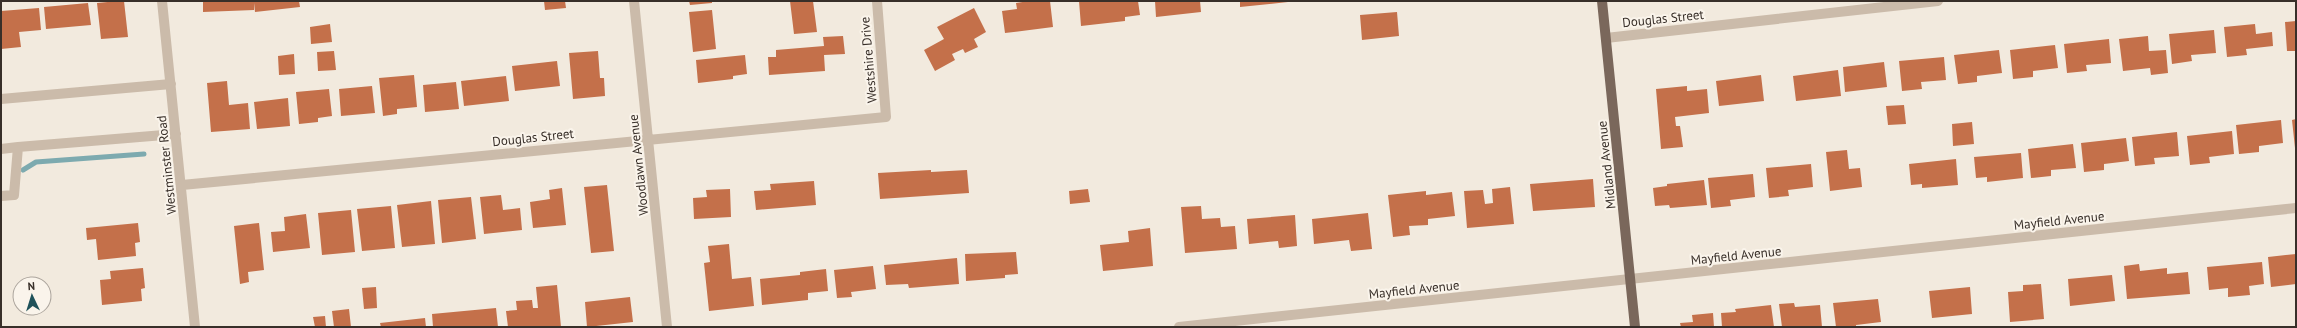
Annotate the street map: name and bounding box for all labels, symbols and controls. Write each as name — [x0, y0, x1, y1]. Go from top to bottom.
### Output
street label: Douglas Street — [1621, 6, 1705, 31]
street label: Westshire Drive — [856, 16, 881, 104]
street label: Woodlawn Avenue — [625, 113, 652, 216]
street label: Westminster Road — [153, 115, 180, 215]
street label: Midland Avenue — [1593, 120, 1620, 210]
street label: Douglas Street — [491, 125, 575, 150]
street label: Mayfield Avenue — [2013, 207, 2105, 234]
street label: Mayfield Avenue — [1690, 242, 1782, 269]
north arrow — [12, 276, 52, 316]
street label: Mayfield Avenue — [1368, 276, 1460, 303]
text: N — [27, 279, 35, 293]

